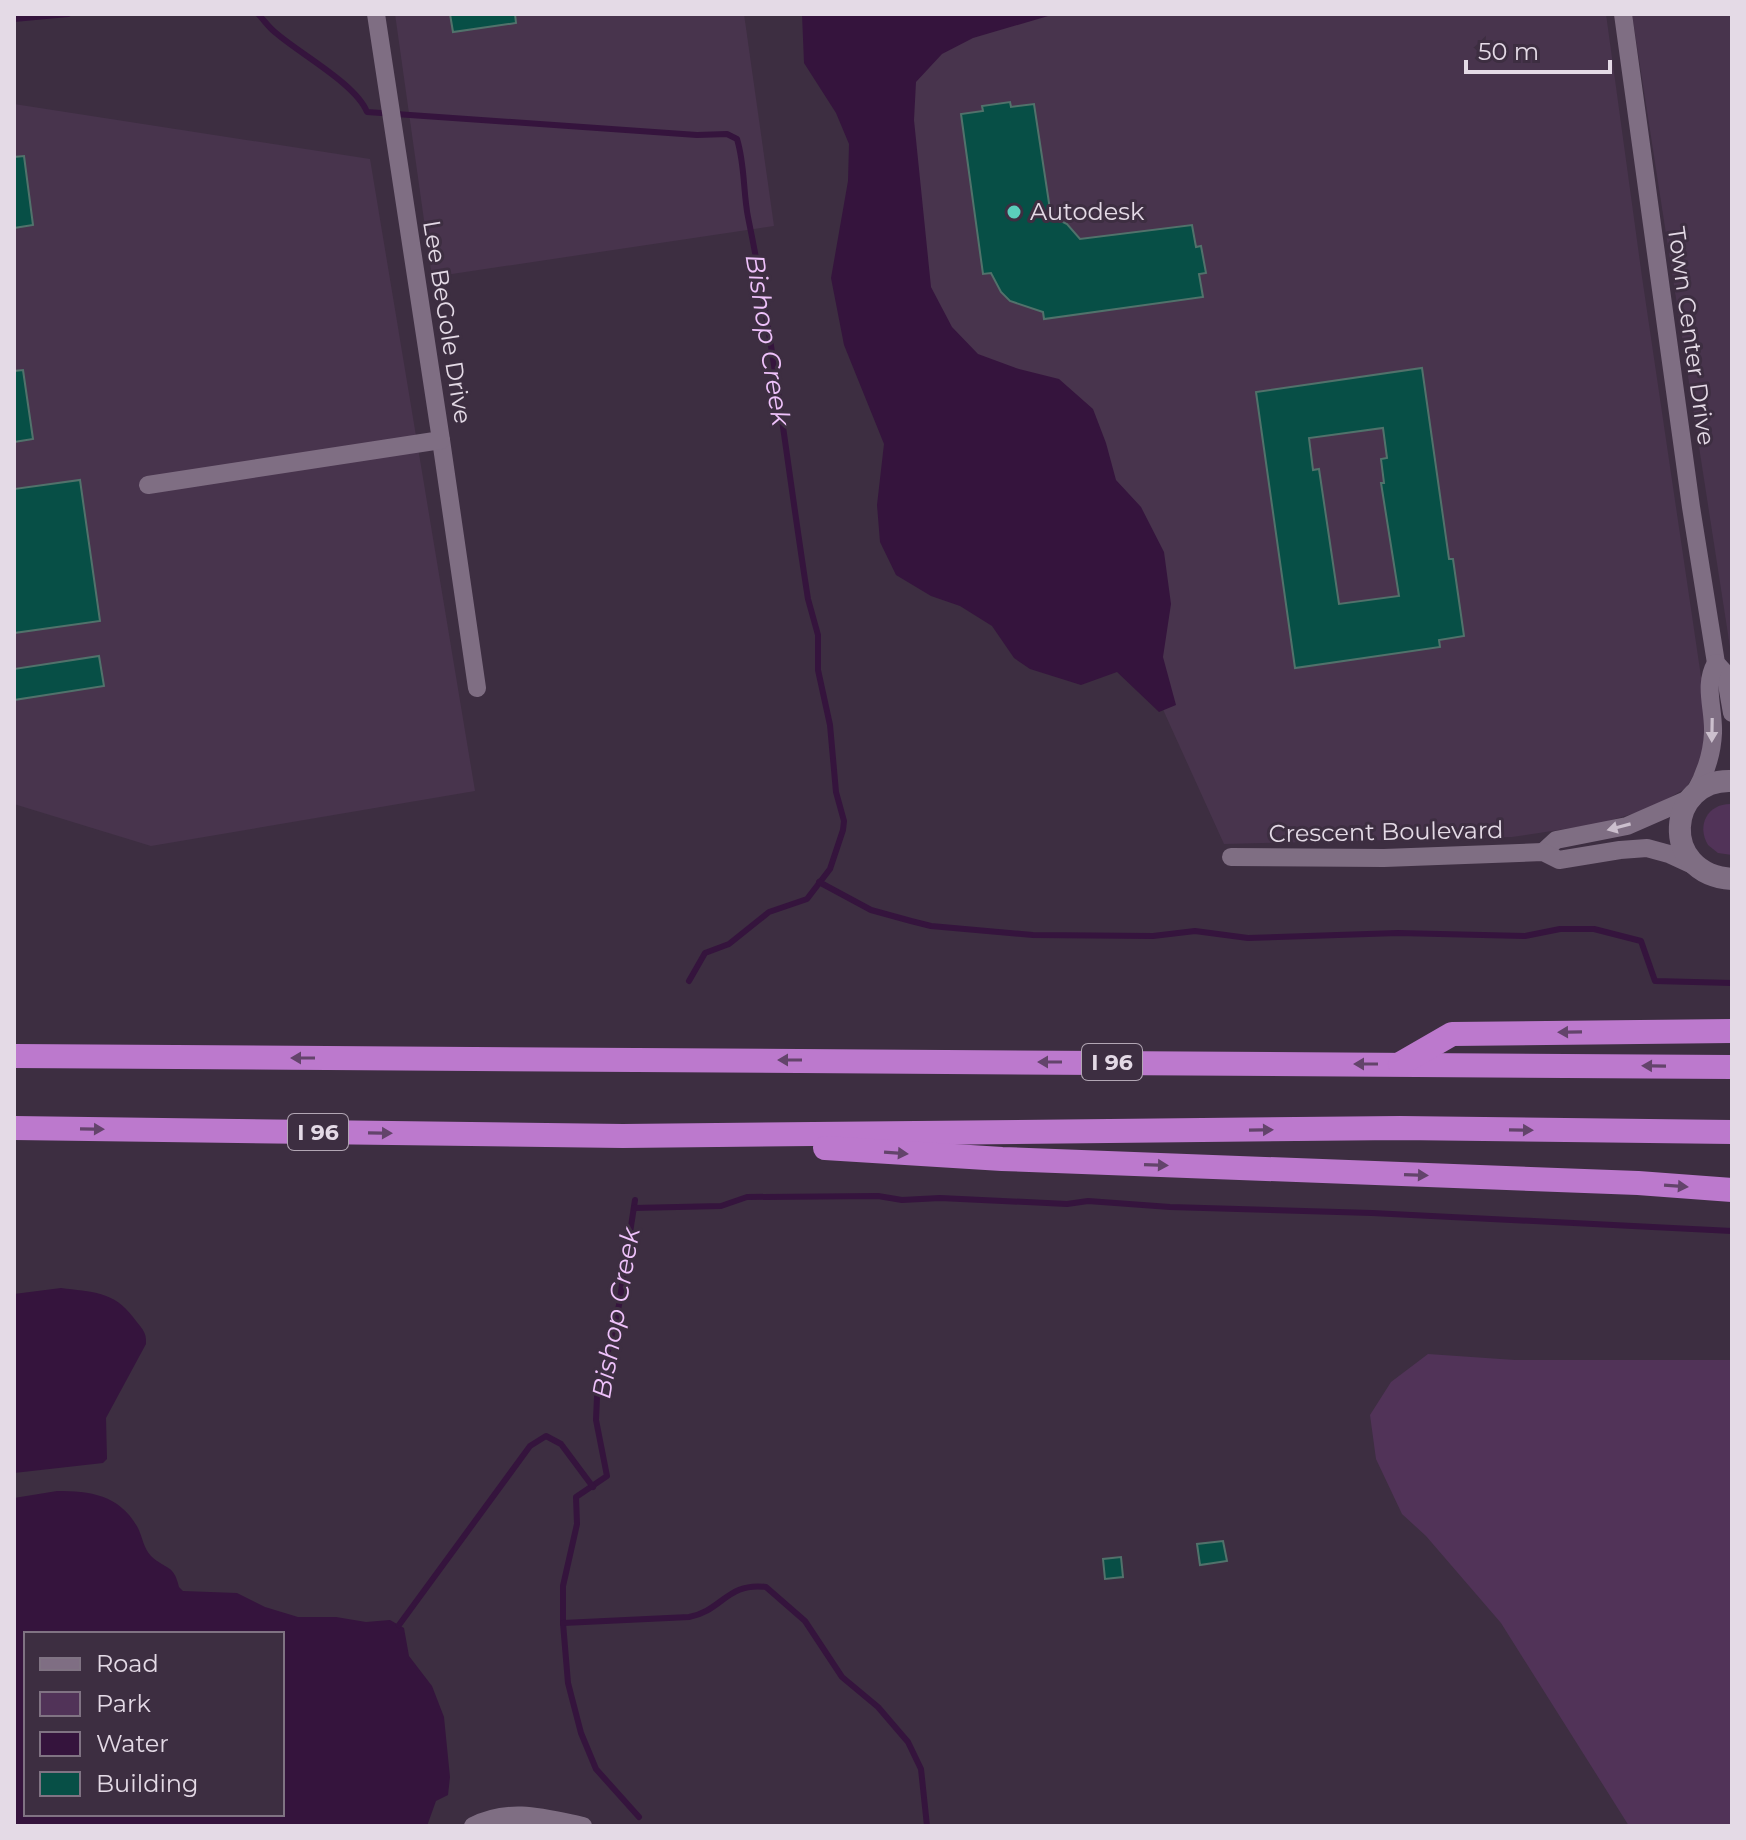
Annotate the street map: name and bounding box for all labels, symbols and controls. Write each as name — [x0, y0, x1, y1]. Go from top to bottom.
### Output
scale bar — [1466, 24, 1610, 74]
text: 50 m — [1478, 37, 1539, 66]
place label: Autodesk — [1030, 197, 1145, 226]
marker: Autodesk — [1005, 203, 1023, 221]
street label: Lee BeGole Drive — [417, 218, 478, 426]
street label: Town Center Drive — [1662, 225, 1721, 447]
water label: Bishop Creek — [739, 252, 798, 430]
one-way arrow — [1706, 718, 1719, 743]
street label: Crescent Boulevard — [1268, 815, 1504, 848]
one-way arrow — [1606, 822, 1631, 834]
one-way arrow — [1557, 1026, 1582, 1039]
road number: I 96 — [1082, 1044, 1142, 1080]
one-way arrow — [290, 1052, 315, 1064]
one-way arrow — [777, 1054, 802, 1066]
one-way arrow — [1037, 1056, 1062, 1068]
one-way arrow — [1353, 1058, 1378, 1070]
one-way arrow — [1641, 1060, 1666, 1073]
road number: I 96 — [288, 1114, 348, 1150]
one-way arrow — [80, 1123, 105, 1136]
one-way arrow — [1249, 1123, 1274, 1136]
one-way arrow — [1509, 1123, 1534, 1136]
one-way arrow — [368, 1127, 393, 1139]
one-way arrow — [884, 1147, 909, 1160]
one-way arrow — [1144, 1159, 1169, 1172]
one-way arrow — [1404, 1169, 1429, 1182]
one-way arrow — [1664, 1180, 1689, 1193]
water label: Bishop Creek — [585, 1223, 647, 1401]
legend — [24, 1632, 284, 1816]
text: Road — [96, 1649, 159, 1678]
text: Park — [96, 1689, 151, 1718]
text: Water — [96, 1729, 169, 1758]
text: Building — [96, 1769, 199, 1798]

